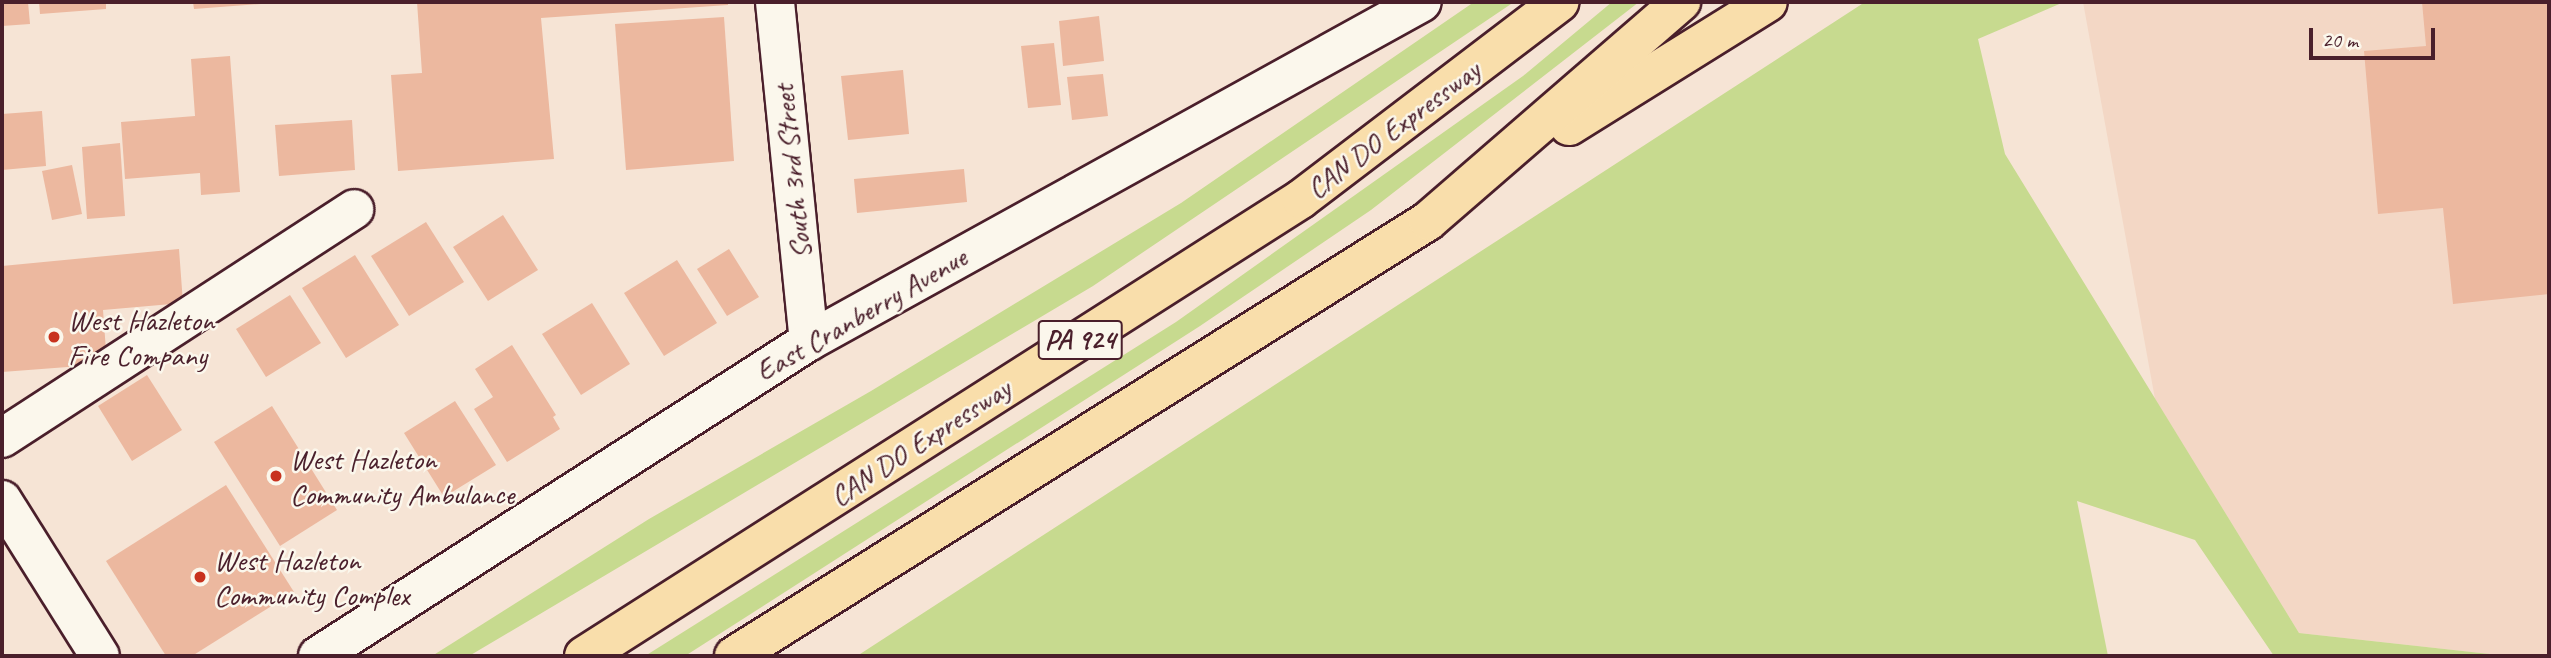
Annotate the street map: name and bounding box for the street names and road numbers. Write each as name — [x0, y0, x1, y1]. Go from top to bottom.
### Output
street label: CAN DO Expressway — [1299, 52, 1487, 206]
street label: South 3rd Street — [765, 83, 819, 261]
street label: East Cranberry Avenue — [749, 239, 973, 389]
road number: PA 924 — [1036, 316, 1124, 364]
street label: CAN DO Expressway — [823, 370, 1017, 514]

